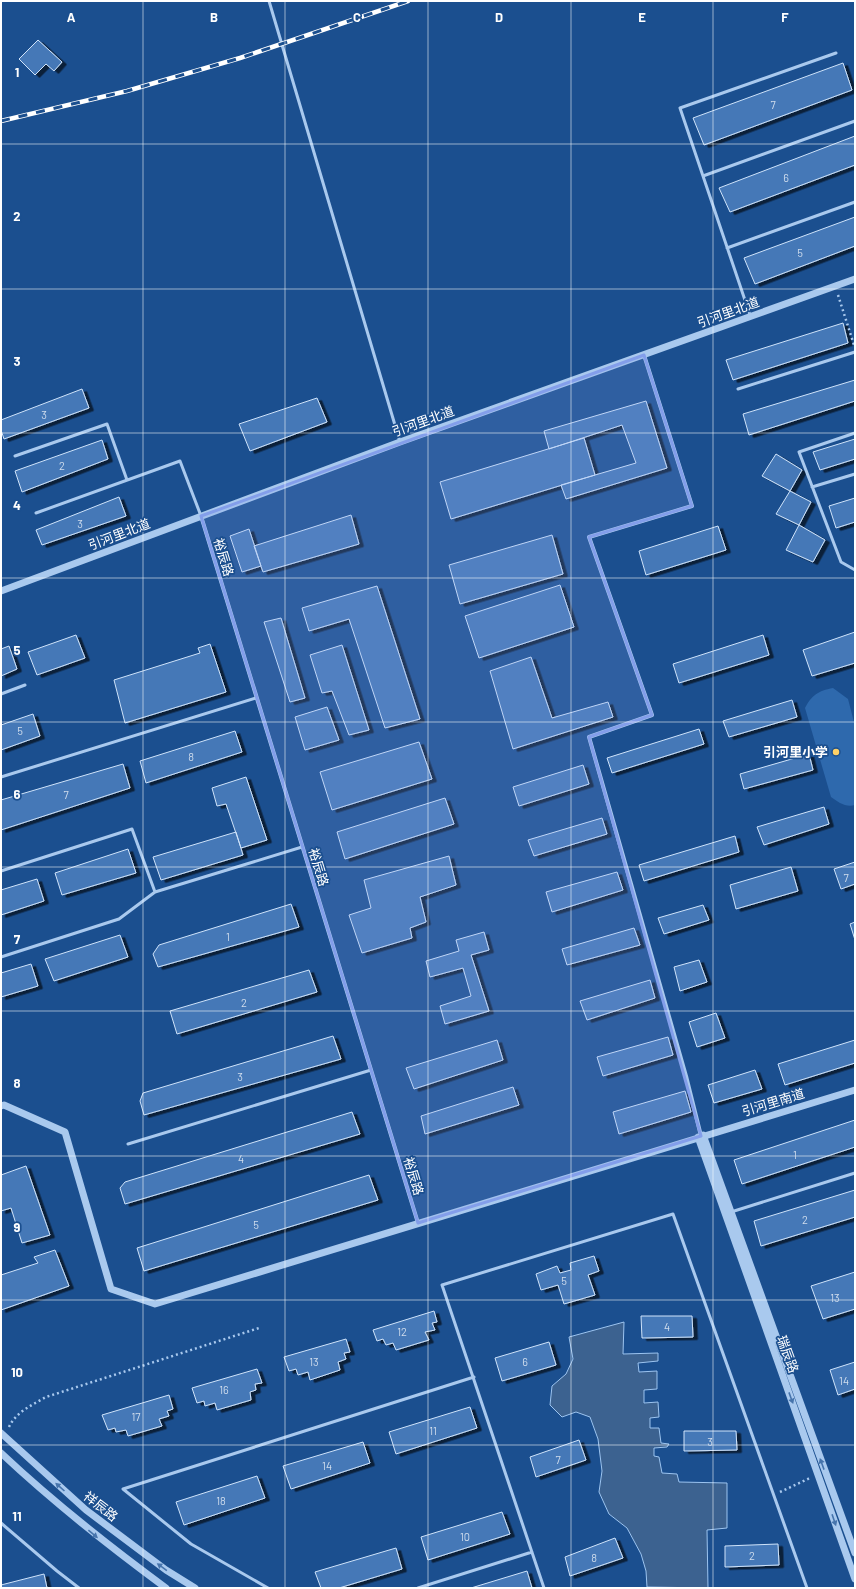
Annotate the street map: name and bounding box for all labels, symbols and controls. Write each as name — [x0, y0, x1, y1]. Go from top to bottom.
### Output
text: A — [67, 9, 76, 25]
text: B — [210, 9, 218, 25]
text: C — [353, 9, 361, 25]
text: D — [495, 9, 503, 25]
text: E — [638, 9, 646, 25]
text: F — [781, 9, 789, 25]
text: 1 — [15, 64, 19, 80]
house number: 7 — [770, 98, 776, 111]
house number: 6 — [783, 171, 789, 184]
text: 2 — [13, 208, 21, 224]
house number: 5 — [797, 246, 803, 259]
street label: 引河里北道 — [695, 293, 761, 331]
text: 3 — [13, 353, 21, 369]
street label: 引河里北道 — [390, 402, 456, 440]
house number: 3 — [41, 408, 47, 421]
house number: 2 — [59, 459, 65, 472]
text: 4 — [13, 497, 21, 513]
street label: 引河里北道 — [86, 515, 152, 553]
house number: 3 — [77, 517, 83, 530]
street label: 裕辰路 — [211, 536, 237, 578]
text: 5 — [13, 642, 21, 658]
house number: 5 — [17, 724, 23, 737]
place label: 引河里小学 — [763, 744, 828, 760]
marker: 引河里小学 — [831, 747, 841, 757]
house number: 8 — [188, 750, 194, 763]
text: 6 — [14, 786, 21, 802]
house number: 7 — [63, 788, 69, 801]
street label: 裕辰路 — [306, 846, 332, 888]
house number: 7 — [843, 871, 849, 884]
house number: 1 — [226, 930, 230, 943]
text: 7 — [14, 931, 21, 947]
house number: 2 — [241, 996, 247, 1009]
house number: 3 — [237, 1070, 243, 1083]
text: 8 — [13, 1075, 21, 1091]
street label: 引河里南道 — [740, 1085, 806, 1119]
house number: 1 — [793, 1148, 797, 1161]
house number: 4 — [238, 1152, 244, 1165]
street label: 裕辰路 — [401, 1155, 427, 1197]
house number: 2 — [802, 1213, 808, 1226]
house number: 5 — [253, 1218, 259, 1231]
text: 9 — [14, 1219, 21, 1235]
house number: 5 — [561, 1274, 567, 1287]
house number: 13 — [830, 1291, 840, 1304]
house number: 4 — [664, 1320, 670, 1333]
house number: 12 — [397, 1325, 407, 1338]
street label: 瑞辰路 — [774, 1333, 802, 1375]
house number: 13 — [309, 1355, 319, 1368]
house number: 6 — [522, 1355, 528, 1368]
text: 10 — [11, 1364, 23, 1380]
house number: 14 — [839, 1374, 849, 1387]
house number: 16 — [219, 1383, 229, 1396]
one-way arrow — [788, 1392, 794, 1404]
house number: 17 — [131, 1410, 141, 1423]
house number: 11 — [429, 1424, 437, 1437]
house number: 3 — [707, 1435, 713, 1448]
house number: 7 — [555, 1453, 561, 1466]
one-way arrow — [819, 1457, 825, 1469]
house number: 14 — [322, 1459, 332, 1472]
one-way arrow — [55, 1482, 65, 1491]
street label: 祥辰路 — [81, 1488, 121, 1524]
house number: 18 — [216, 1494, 226, 1507]
text: 11 — [12, 1508, 22, 1524]
one-way arrow — [831, 1514, 837, 1526]
one-way arrow — [88, 1530, 99, 1538]
house number: 10 — [460, 1530, 470, 1543]
house number: 2 — [749, 1549, 755, 1562]
house number: 8 — [591, 1551, 597, 1564]
one-way arrow — [157, 1563, 167, 1571]

